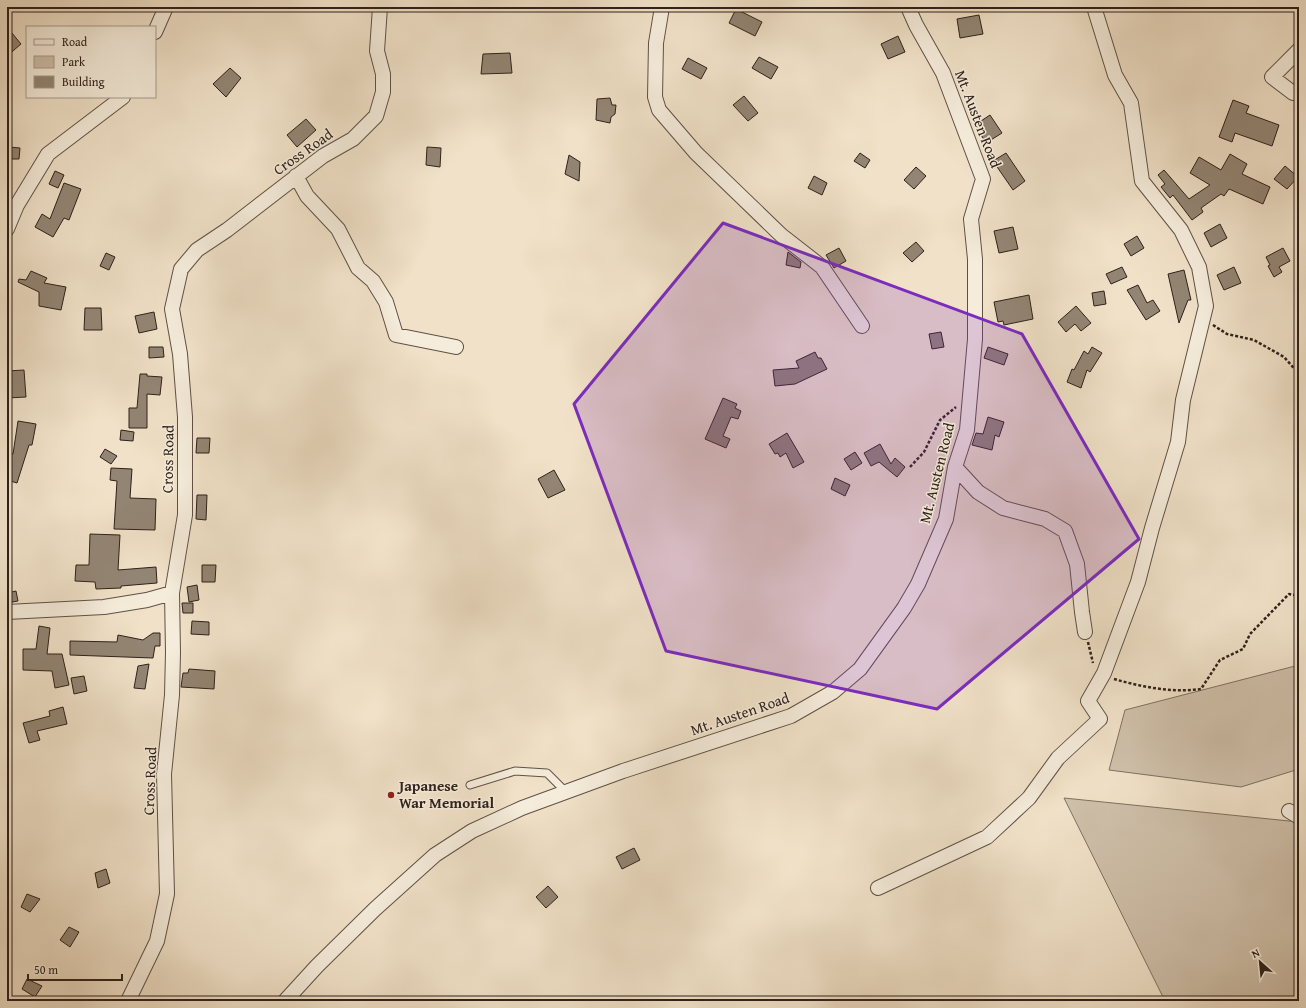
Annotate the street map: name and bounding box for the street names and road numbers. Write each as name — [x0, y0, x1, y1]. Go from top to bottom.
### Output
street label: Mt. Austen Road — [950, 67, 1007, 171]
street label: Cross Road — [269, 123, 337, 180]
street label: Mt. Austen Road — [914, 420, 959, 525]
street label: Cross Road — [156, 425, 179, 493]
street label: Mt. Austen Road — [688, 687, 792, 740]
street label: Cross Road — [138, 746, 161, 816]

